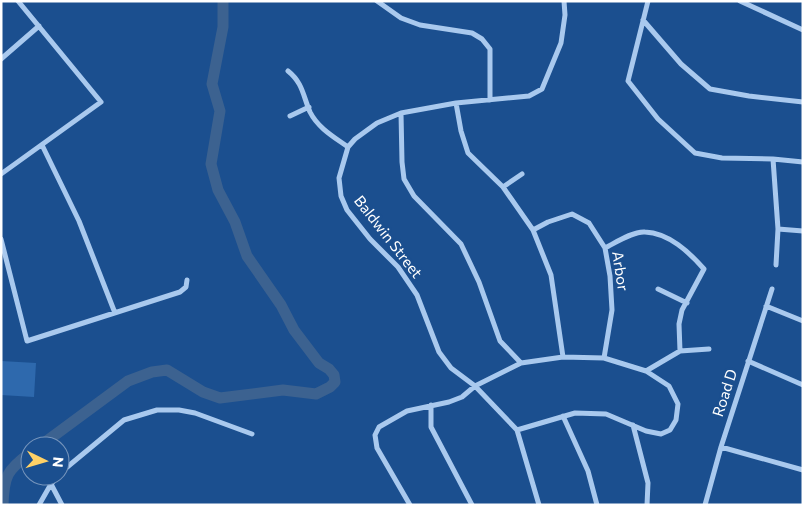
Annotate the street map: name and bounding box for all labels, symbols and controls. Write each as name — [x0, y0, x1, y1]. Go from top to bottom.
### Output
street label: Baldwin Street — [351, 192, 427, 281]
street label: Arbor — [609, 250, 633, 292]
street label: Road D — [708, 367, 740, 419]
north arrow — [20, 436, 70, 486]
text: N — [50, 456, 67, 468]

